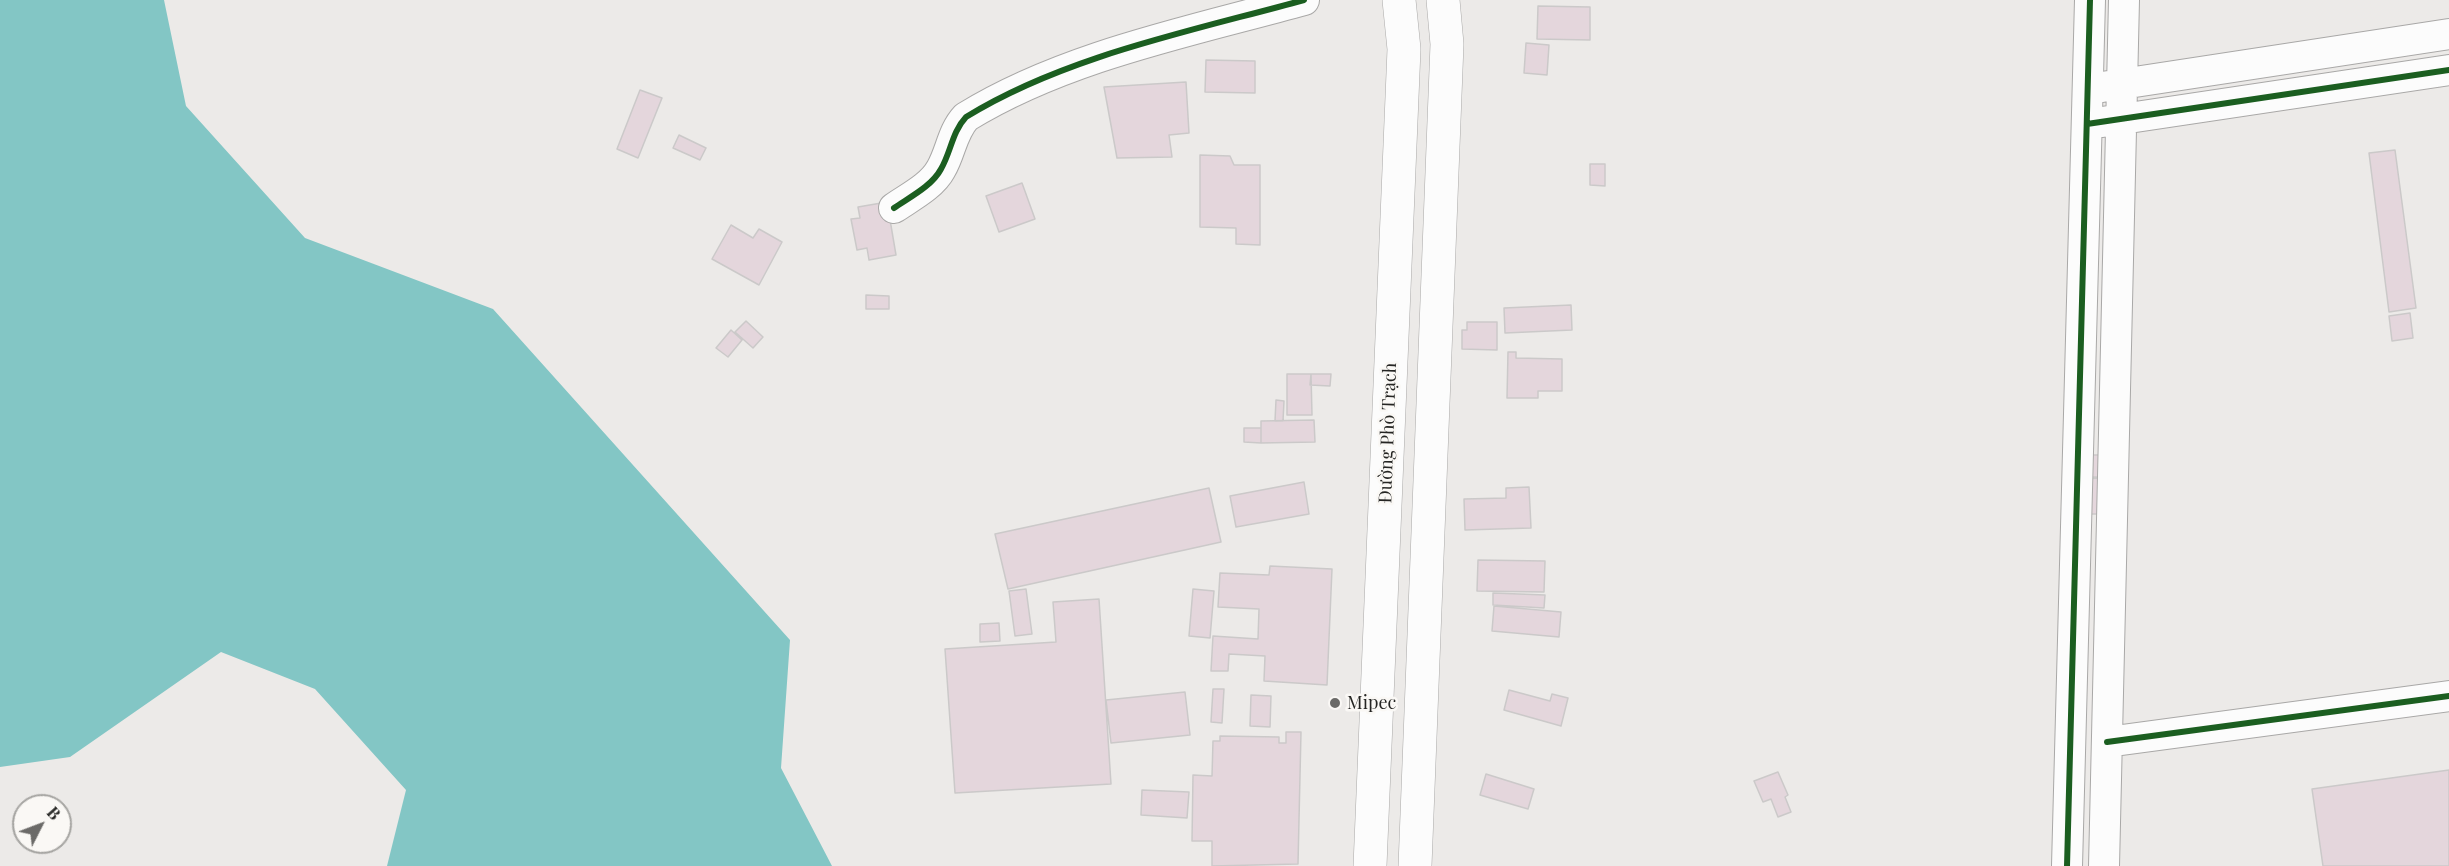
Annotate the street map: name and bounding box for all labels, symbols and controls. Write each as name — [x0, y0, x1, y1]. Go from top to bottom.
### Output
street label: Đường Phò Trạch — [1375, 362, 1401, 504]
place label: Mipec — [1347, 692, 1396, 714]
marker: Mipec — [1328, 696, 1342, 710]
north arrow — [12, 794, 72, 854]
text: B — [43, 802, 66, 824]

